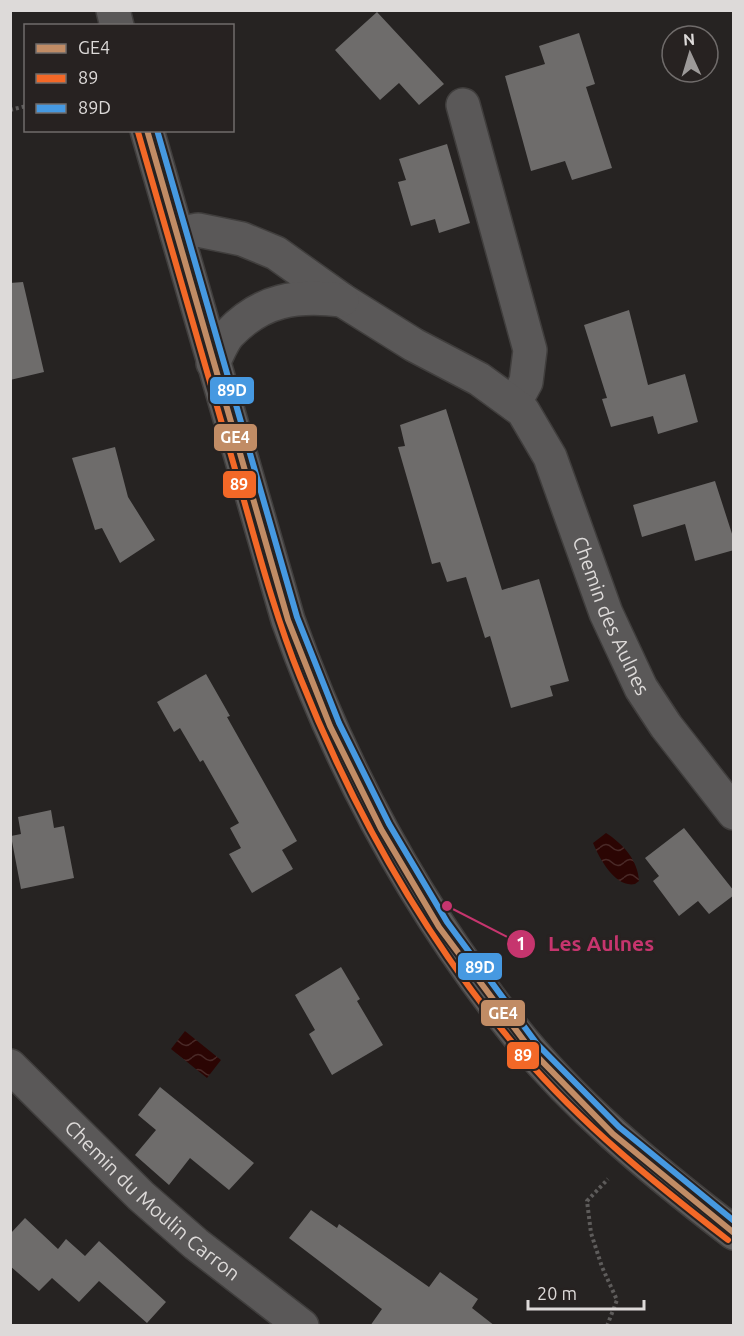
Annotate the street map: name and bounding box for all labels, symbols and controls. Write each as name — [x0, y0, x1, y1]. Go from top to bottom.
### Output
legend — [24, 24, 234, 132]
north arrow — [660, 24, 720, 84]
text: N — [682, 30, 696, 48]
text: GE4 — [78, 37, 110, 57]
text: 89 — [78, 67, 98, 87]
text: 89D — [78, 97, 111, 117]
line badge: 89D — [209, 376, 255, 405]
text: 89D — [217, 381, 247, 399]
line badge: GE4 — [213, 423, 258, 452]
text: GE4 — [220, 428, 250, 446]
line badge: 89 — [222, 470, 257, 499]
text: 89 — [230, 475, 248, 493]
street label: Chemin des Aulnes — [568, 533, 654, 699]
callout: Les Aulnes — [506, 924, 666, 963]
text: Les Aulnes — [548, 931, 654, 955]
text: 1 — [516, 933, 526, 953]
line badge: 89D — [457, 952, 503, 981]
text: 89D — [465, 958, 495, 976]
line badge: GE4 — [480, 999, 526, 1027]
text: GE4 — [488, 1004, 518, 1022]
line badge: 89 — [506, 1041, 540, 1070]
text: 89 — [514, 1046, 532, 1064]
street label: Chemin du Moulin Carron — [60, 1115, 245, 1285]
scale bar — [528, 1273, 644, 1311]
text: 20 m — [537, 1283, 577, 1303]

